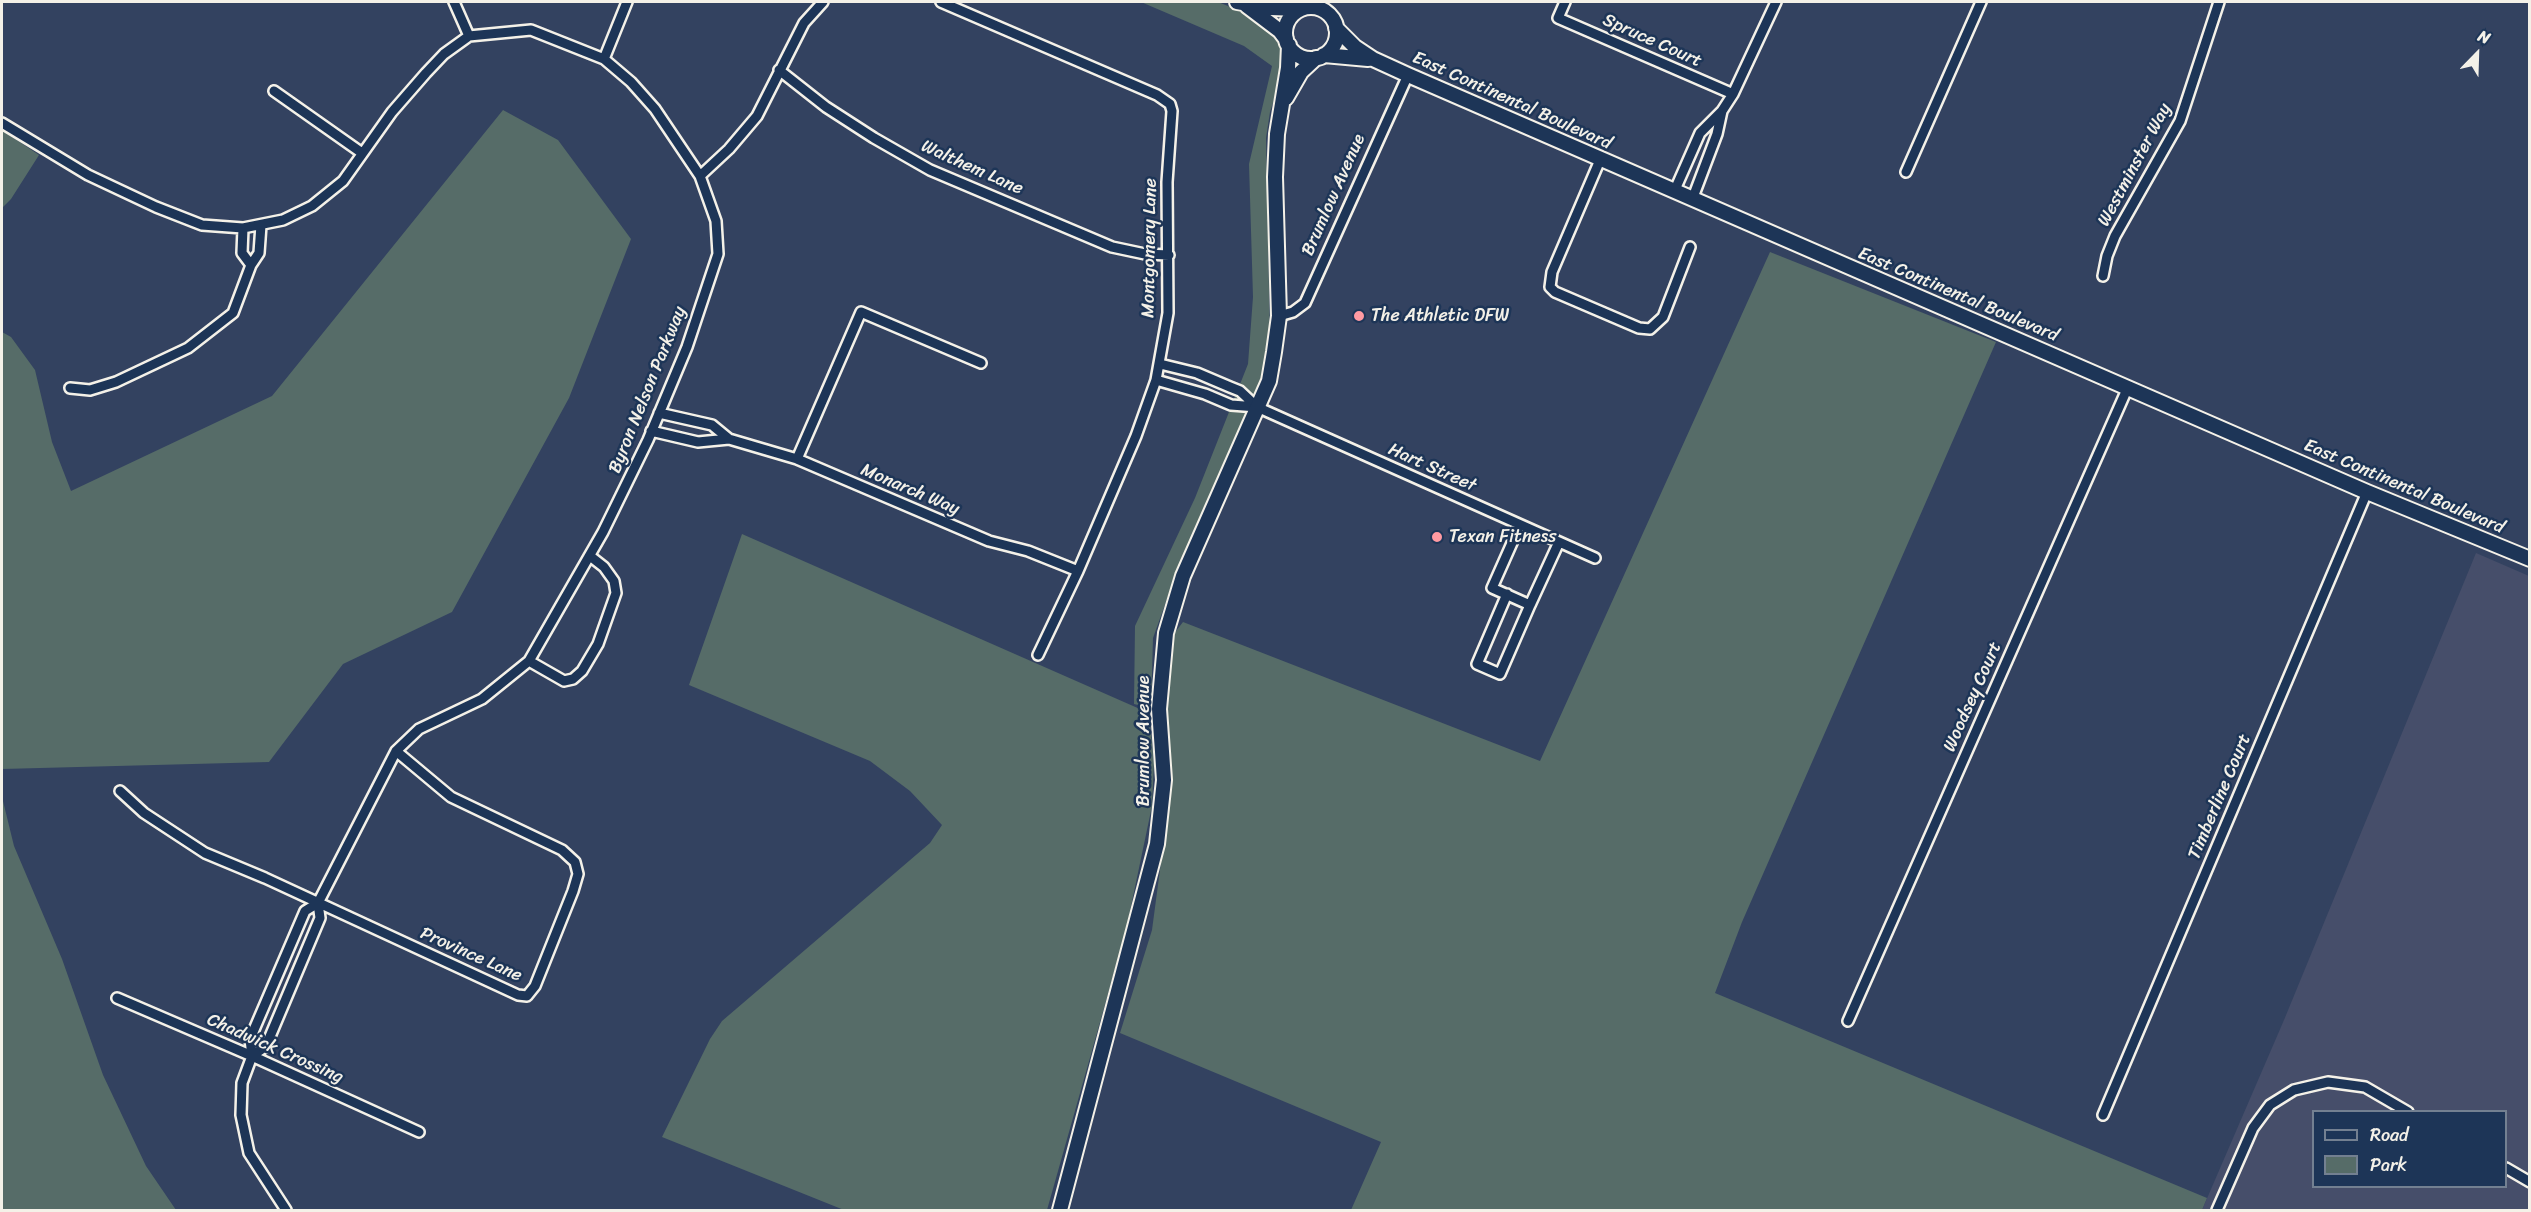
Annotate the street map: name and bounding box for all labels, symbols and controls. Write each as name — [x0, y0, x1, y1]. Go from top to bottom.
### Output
street label: Spruce Court — [1599, 10, 1705, 72]
text: N — [2473, 21, 2495, 52]
north arrow — [2447, 24, 2507, 84]
street label: East Continental Boulevard — [1409, 47, 1615, 155]
street label: Westminster Way — [2093, 100, 2177, 230]
street label: Brumlow Avenue — [1297, 131, 1371, 259]
street label: Walthem Lane — [918, 136, 1026, 200]
street label: Montgomery Lane — [1138, 178, 1162, 318]
street label: East Continental Boulevard — [1854, 243, 2062, 347]
street label: Byron Nelson Parkway — [605, 303, 691, 477]
place label: The Athletic DFW — [1371, 305, 1509, 327]
marker: The Athletic DFW — [1352, 309, 1366, 323]
street label: East Continental Boulevard — [2300, 435, 2508, 539]
street label: Hart Street — [1385, 439, 1479, 497]
street label: Monarch Way — [857, 459, 963, 521]
place label: Texan Fitness — [1449, 526, 1557, 548]
marker: Texan Fitness — [1430, 530, 1444, 544]
street label: Woodsey Court — [1939, 639, 2007, 755]
street label: Brumlow Avenue — [1133, 675, 1155, 807]
street label: Timberline Court — [2184, 731, 2256, 863]
street label: Province Lane — [417, 923, 525, 987]
street label: Chadwick Crossing — [203, 1009, 347, 1089]
legend — [2312, 1110, 2507, 1188]
text: Road — [2370, 1119, 2409, 1151]
text: Park — [2370, 1149, 2407, 1181]

